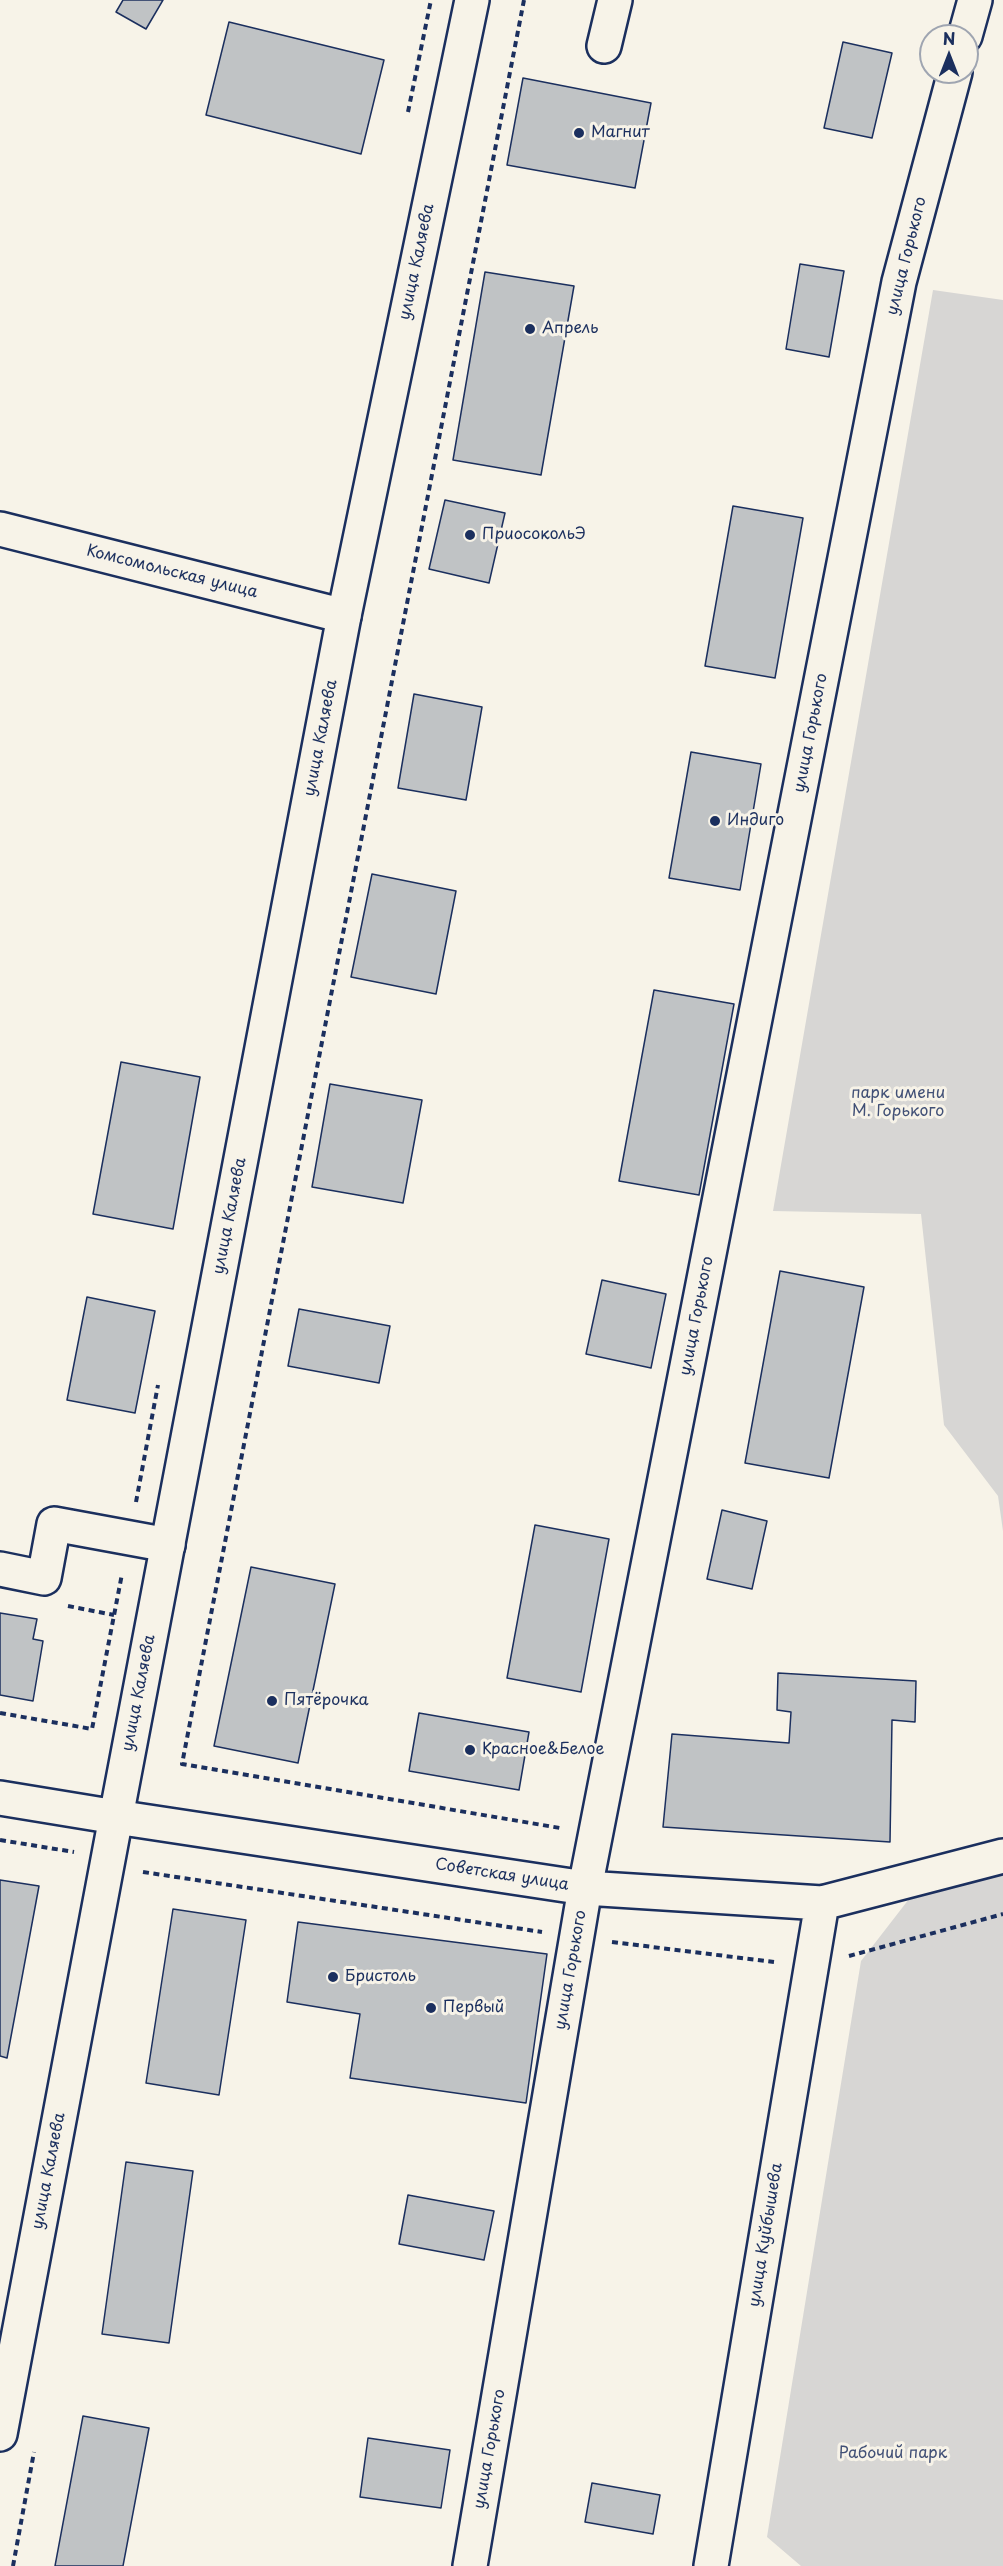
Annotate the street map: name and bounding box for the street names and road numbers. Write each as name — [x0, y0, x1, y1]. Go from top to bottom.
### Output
street label: улица Горького — [883, 195, 931, 317]
street label: улица Каляева — [395, 202, 439, 322]
street label: Комсомольская улица — [84, 541, 260, 603]
street label: улица Горького — [790, 672, 832, 794]
street label: улица Каляева — [300, 678, 342, 798]
street label: улица Каляева — [209, 1156, 251, 1276]
street label: улица Горького — [676, 1255, 718, 1377]
street label: улица Каляева — [118, 1633, 160, 1753]
street label: Советская улица — [434, 1855, 570, 1895]
street label: улица Горького — [551, 1909, 591, 2031]
street label: улица Каляева — [28, 2111, 70, 2231]
street label: улица Куйбышева — [745, 2162, 787, 2308]
street label: улица Горького — [470, 2388, 510, 2510]

